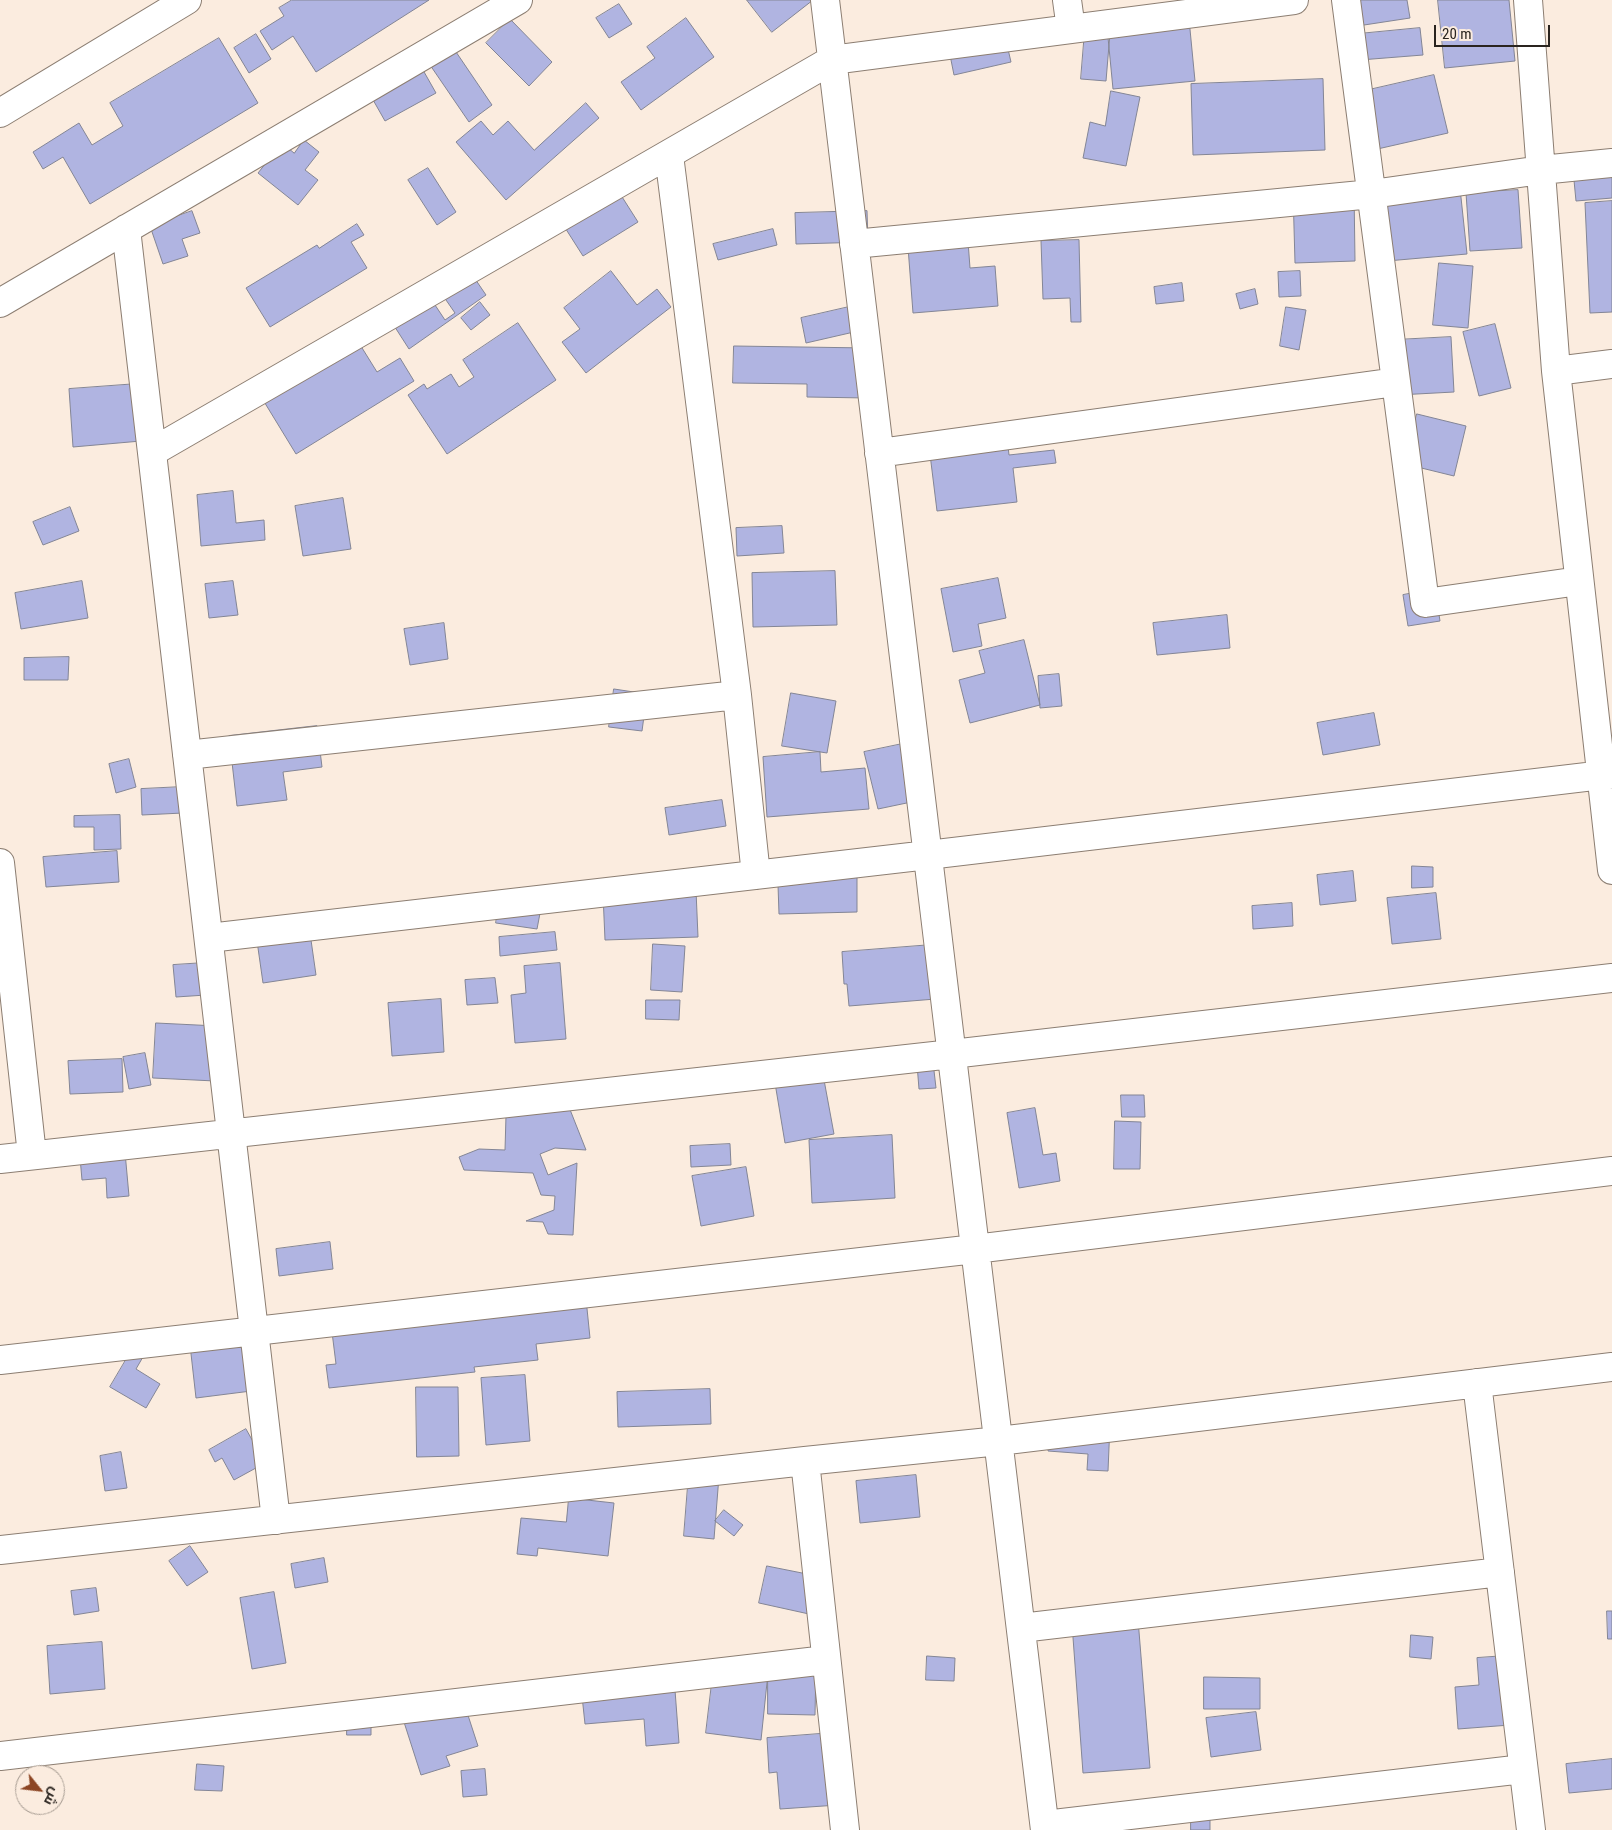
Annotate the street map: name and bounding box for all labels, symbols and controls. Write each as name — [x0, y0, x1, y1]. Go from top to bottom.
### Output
scale bar — [1437, 15, 1553, 47]
text: 20 m — [1442, 25, 1472, 43]
north arrow — [15, 1765, 65, 1815]
text: ش — [41, 1785, 64, 1809]

